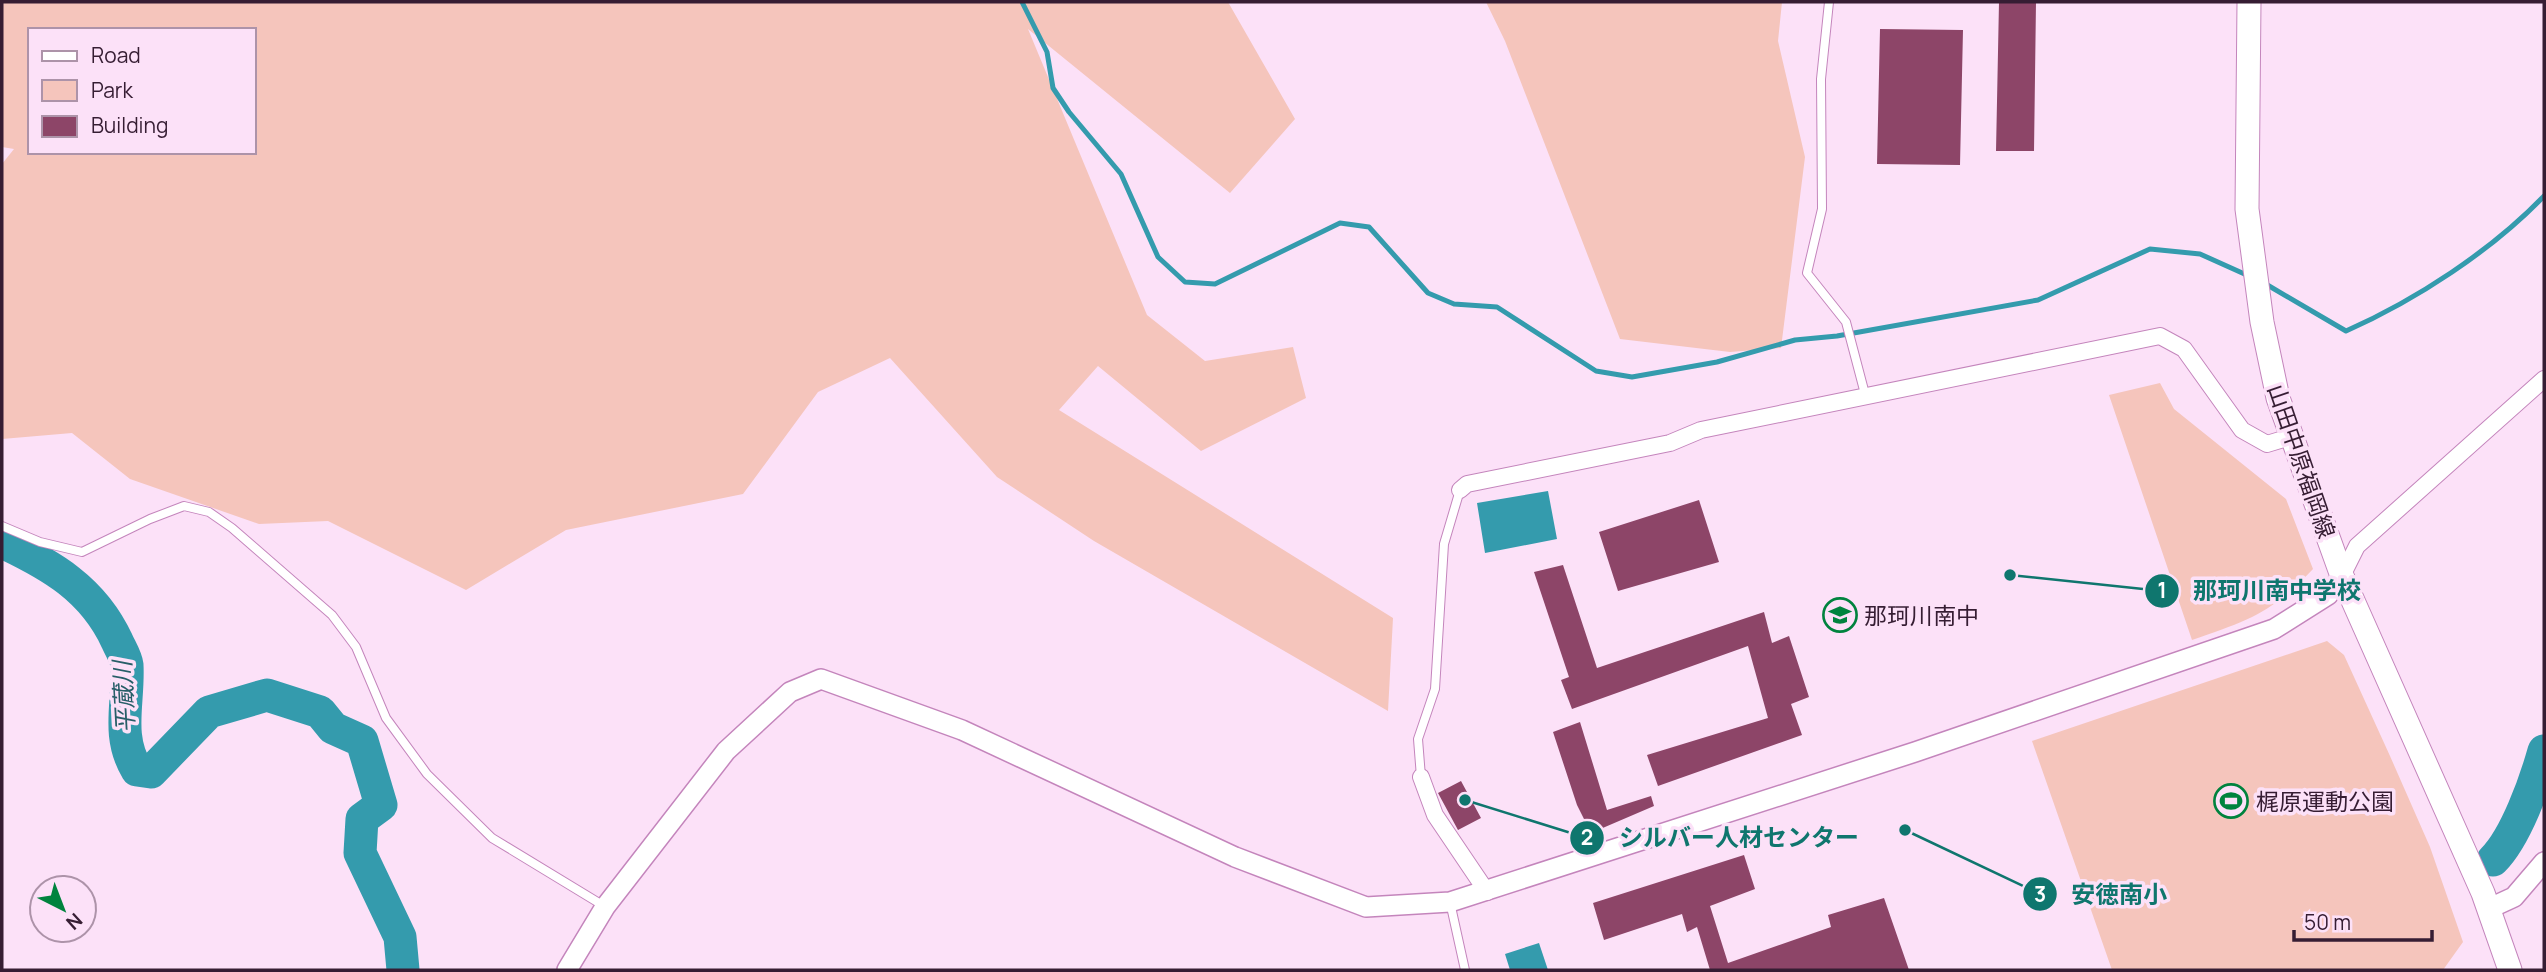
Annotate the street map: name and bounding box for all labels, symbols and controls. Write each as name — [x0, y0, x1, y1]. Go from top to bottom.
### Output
legend — [28, 28, 256, 154]
text: Road — [91, 41, 141, 69]
text: Park — [91, 76, 133, 104]
text: Building — [91, 111, 168, 139]
street label: 山田中原福岡線 — [2261, 380, 2343, 542]
callout: 那珂川南中学校 — [2144, 568, 2375, 613]
text: 那珂川南中学校 — [2193, 573, 2361, 606]
text: 1 — [2157, 576, 2167, 604]
school or university icon: 那珂川南中 — [1821, 596, 1859, 634]
place label: 那珂川南中 — [1864, 599, 1979, 631]
water label: 平蔵川 — [104, 657, 141, 734]
sports icon: 梶原運動公園 — [2212, 782, 2250, 820]
place label: 梶原運動公園 — [2256, 785, 2394, 817]
callout: シルバー人材センター — [1570, 815, 1873, 860]
text: シルバー人材センター — [1619, 820, 1859, 853]
text: 2 — [1581, 823, 1593, 851]
callout: 安徳南小 — [2022, 872, 2181, 917]
north arrow — [28, 874, 98, 944]
text: 安徳南小 — [2071, 877, 2167, 910]
text: 3 — [2034, 880, 2046, 908]
scale bar — [2294, 898, 2432, 942]
text: N — [61, 907, 88, 936]
text: 50 m — [2304, 908, 2351, 936]

